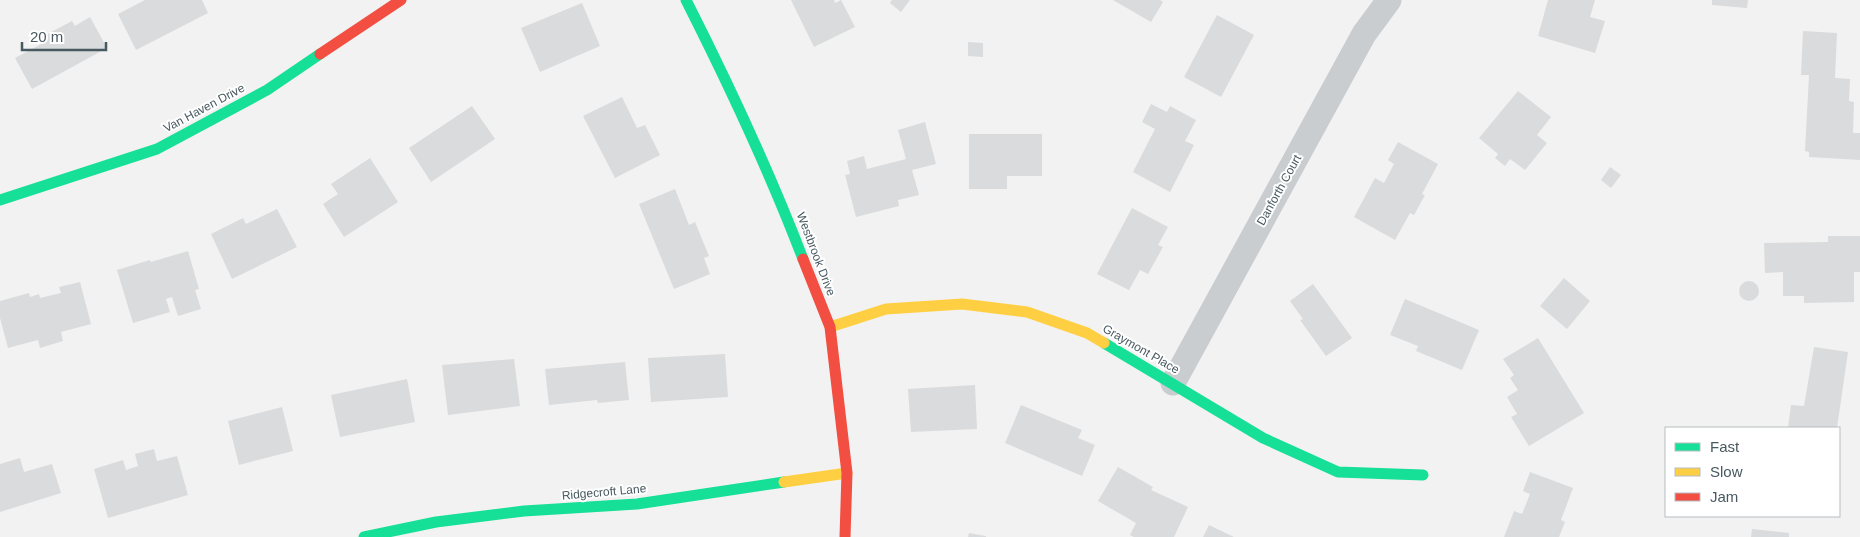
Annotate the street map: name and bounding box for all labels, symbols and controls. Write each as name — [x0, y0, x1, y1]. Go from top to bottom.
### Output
scale bar — [22, 20, 106, 52]
text: 20 m — [30, 28, 63, 45]
street label: Van Haven Drive — [161, 81, 247, 135]
street label: Danforth Court — [1254, 152, 1305, 228]
street label: Westbrook Drive — [794, 210, 839, 298]
street label: Graymont Place — [1100, 321, 1182, 377]
legend — [1665, 427, 1840, 517]
text: Fast — [1710, 438, 1740, 455]
text: Slow — [1710, 463, 1743, 480]
street label: Ridgecroft Lane — [561, 481, 647, 503]
text: Jam — [1710, 488, 1738, 505]

